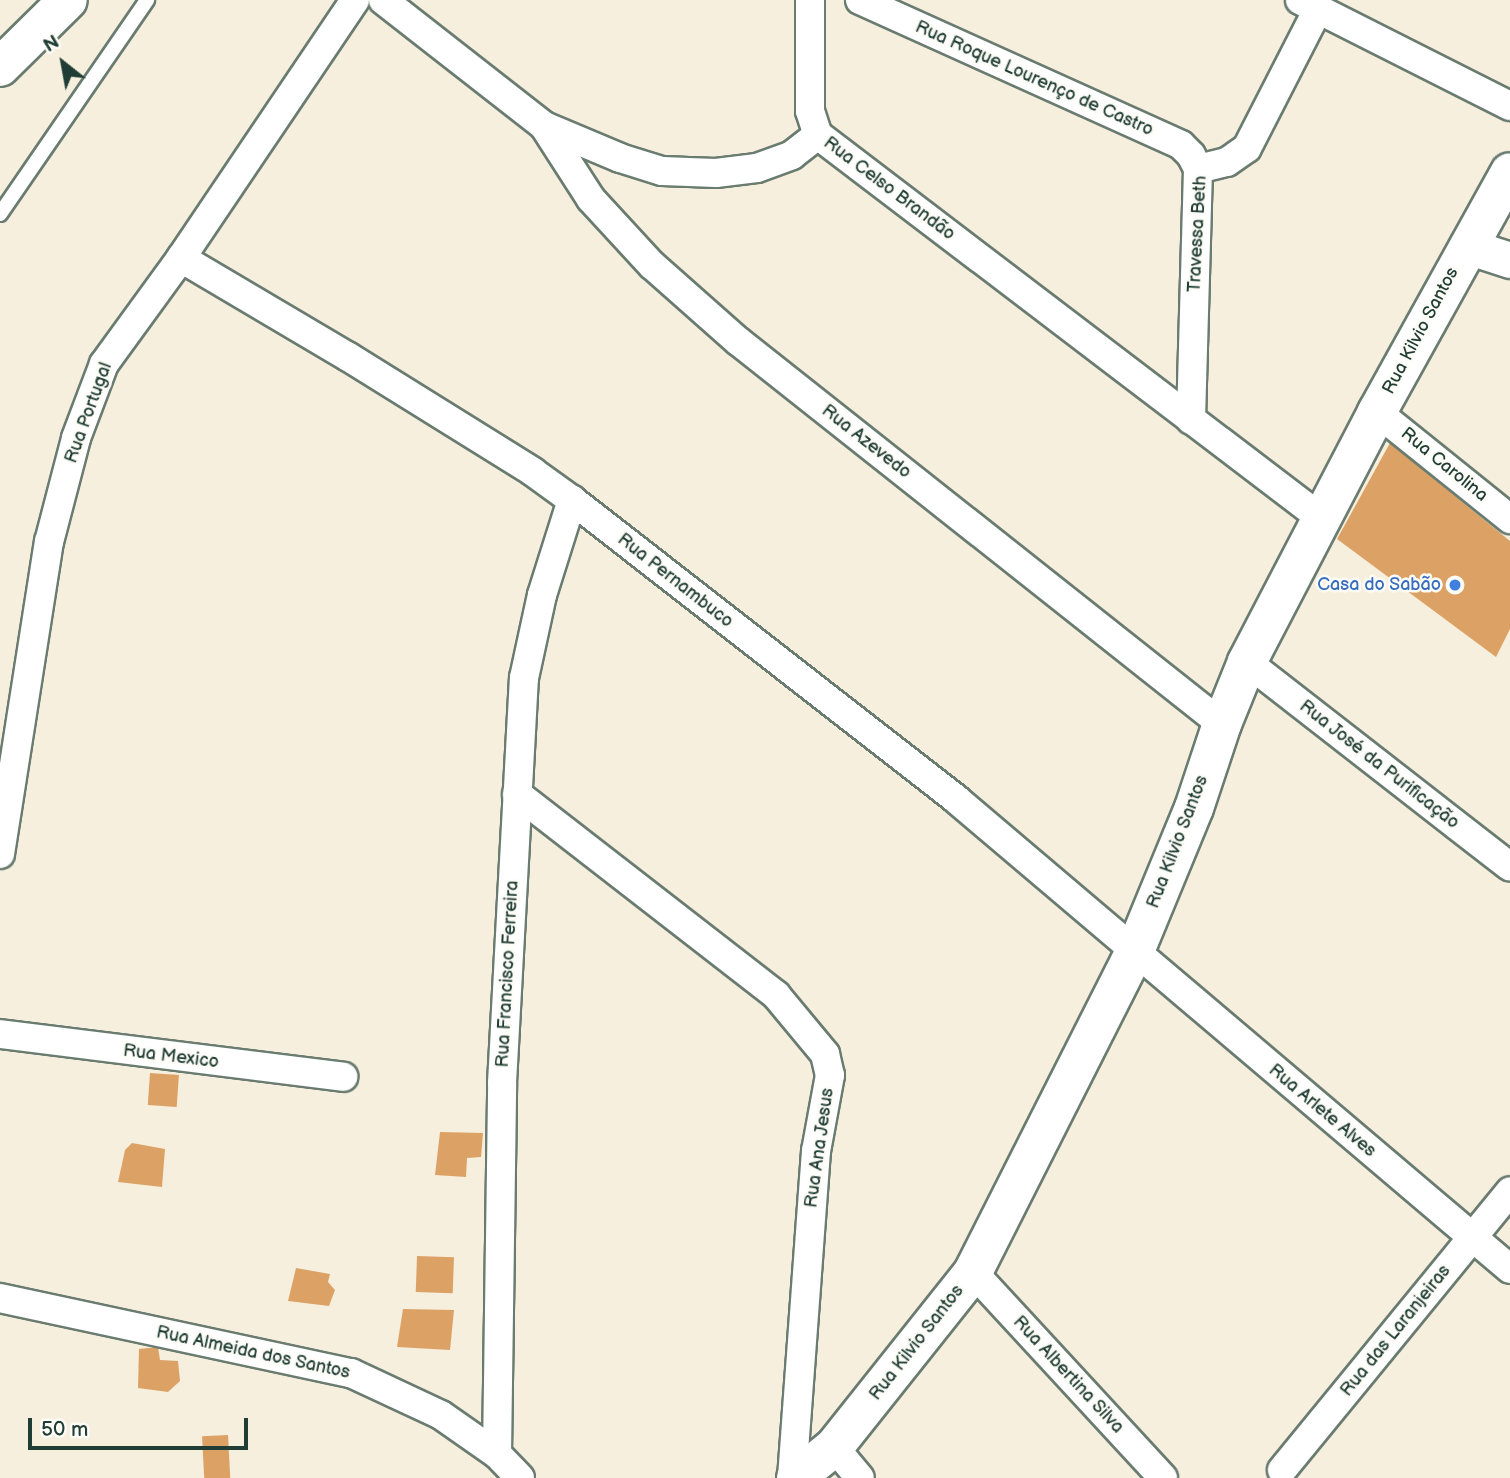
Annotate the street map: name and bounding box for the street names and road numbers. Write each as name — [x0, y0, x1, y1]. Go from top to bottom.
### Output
street label: Rua Roque Lourenço de Castro — [912, 17, 1156, 141]
street label: Rua Celso Brandão — [819, 133, 959, 245]
street label: Travessa Beth — [1184, 175, 1212, 293]
street label: Rua Kilvio Santos — [1378, 264, 1464, 398]
street label: Rua Portugal — [61, 360, 117, 466]
street label: Rua Azevedo — [817, 400, 915, 484]
street label: Rua Carolina — [1396, 423, 1492, 507]
street label: Rua Pernambuco — [613, 529, 737, 633]
street label: Rua José da Purificação — [1294, 696, 1464, 834]
street label: Rua Kilvio Santos — [1143, 772, 1213, 912]
street label: Rua Francisco Ferreira — [492, 880, 524, 1068]
street label: Rua Mexico — [122, 1040, 220, 1074]
street label: Rua Arlete Alves — [1264, 1060, 1380, 1162]
street label: Rua Ana Jesus — [801, 1086, 839, 1210]
street label: Rua das Laranjeiras — [1336, 1261, 1456, 1401]
street label: Rua Kilvio Santos — [865, 1281, 969, 1405]
street label: Rua Albertina Silva — [1008, 1312, 1128, 1438]
street label: Rua Almeida dos Santos — [154, 1322, 352, 1384]

